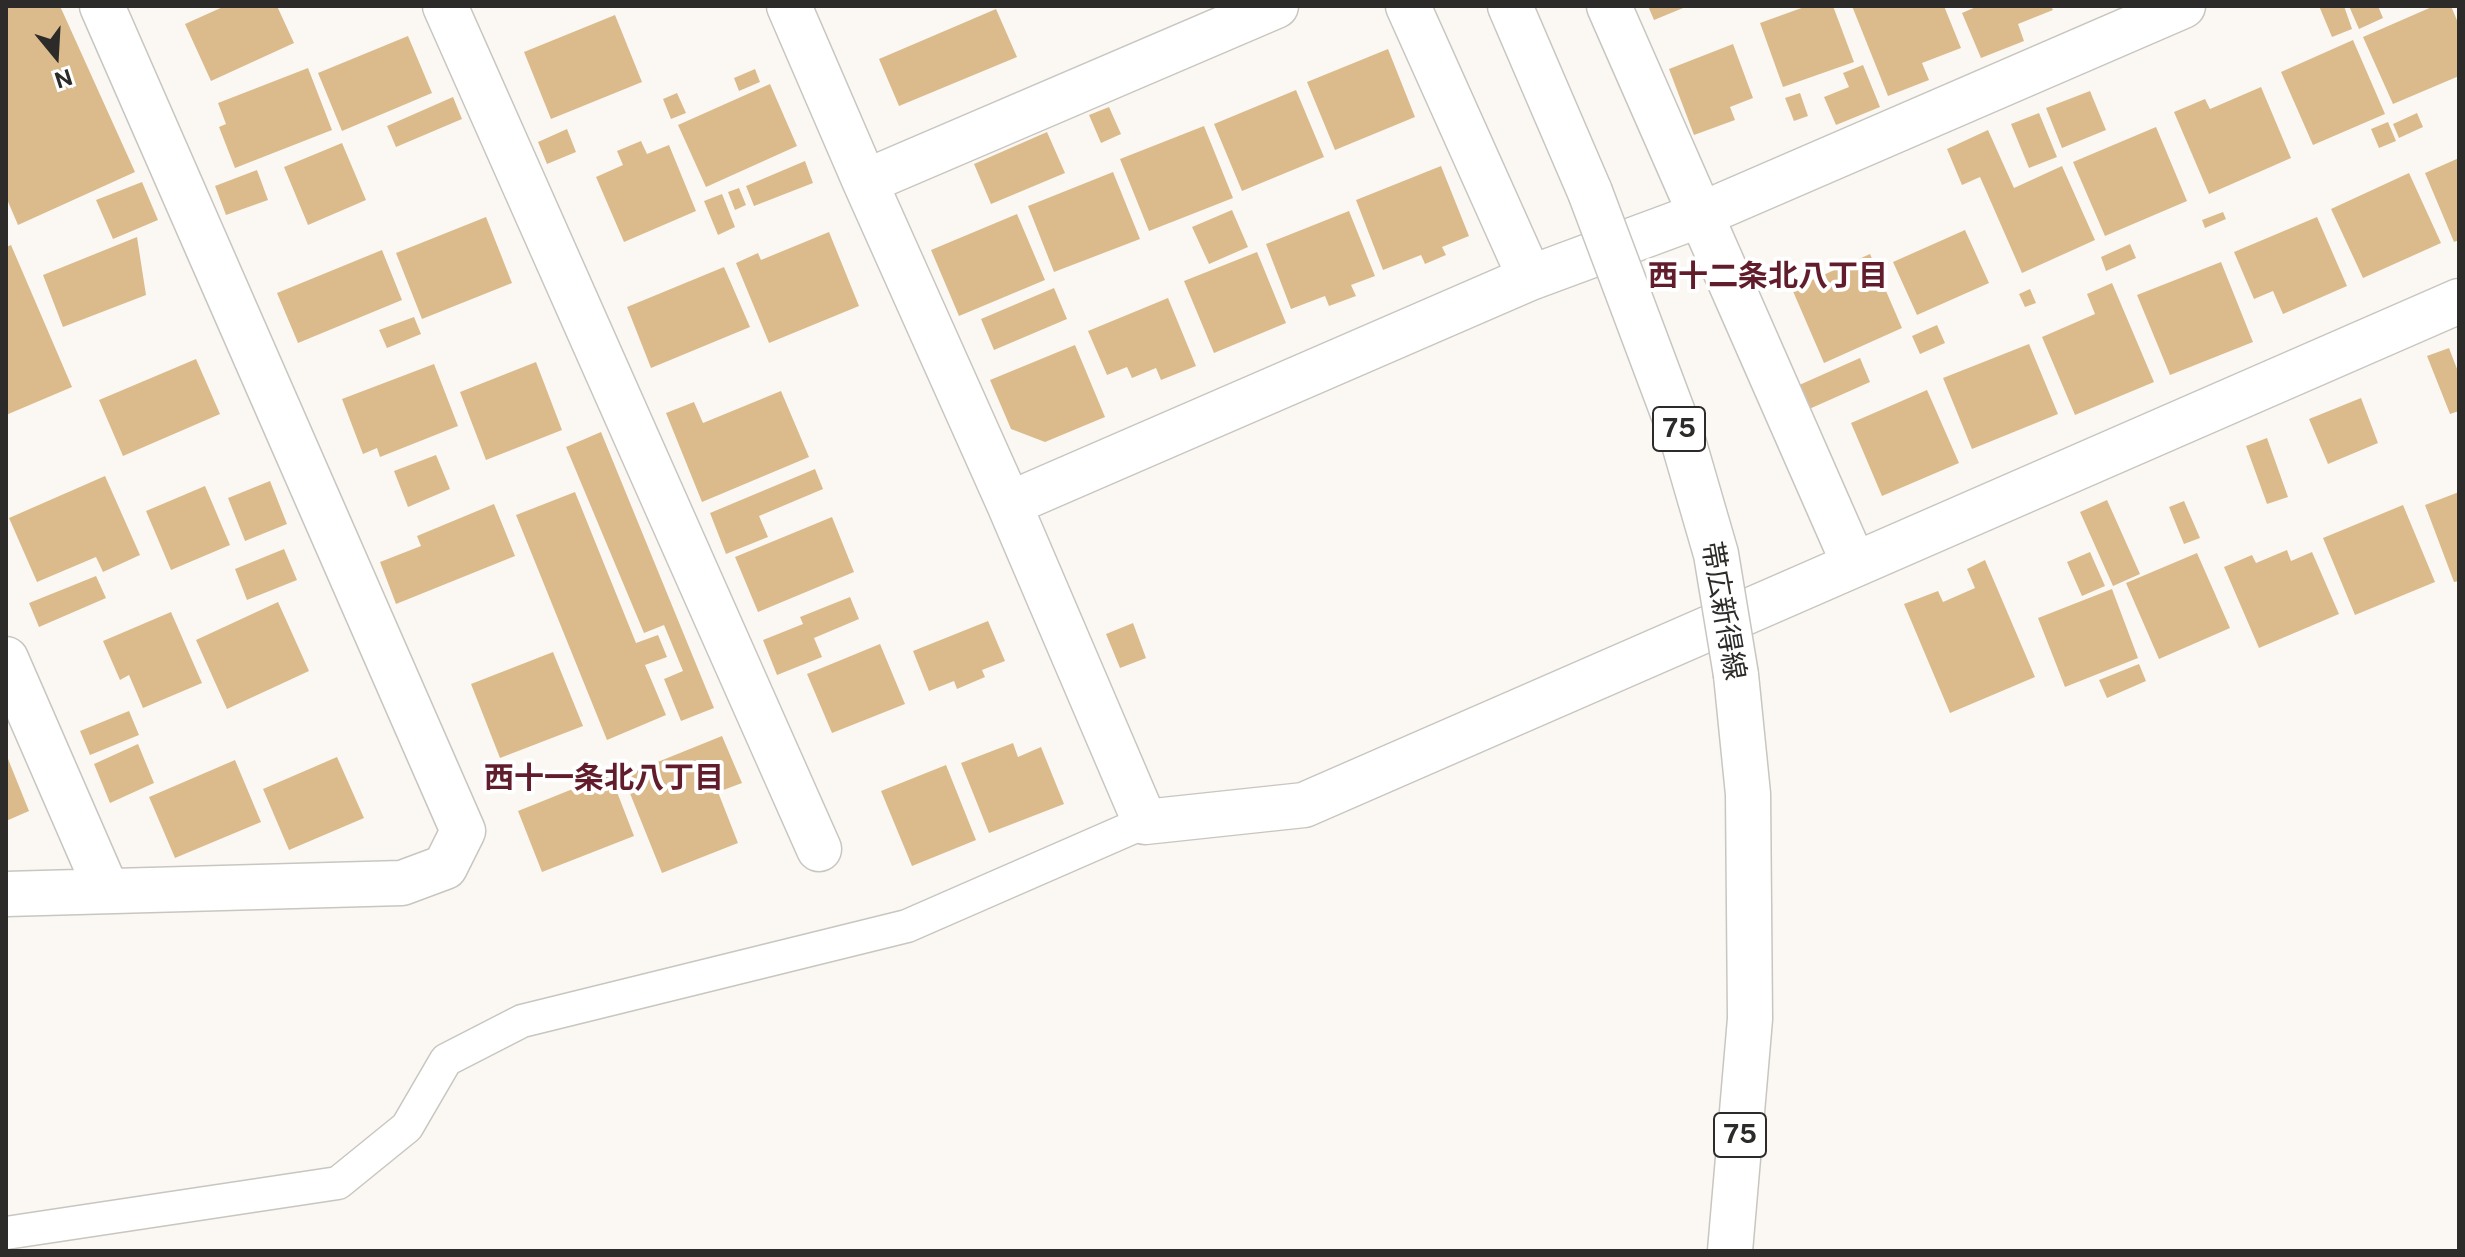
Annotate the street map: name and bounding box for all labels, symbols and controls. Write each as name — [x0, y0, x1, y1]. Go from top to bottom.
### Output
north arrow — [16, 16, 96, 96]
text: N — [51, 64, 76, 94]
district label: 西十二条北八丁目 — [1648, 259, 1888, 295]
road number: 75 — [1653, 407, 1705, 451]
street label: 帯広新得線 — [1694, 539, 1752, 683]
district label: 西十一条北八丁目 — [484, 761, 724, 797]
road number: 75 — [1714, 1113, 1766, 1157]

